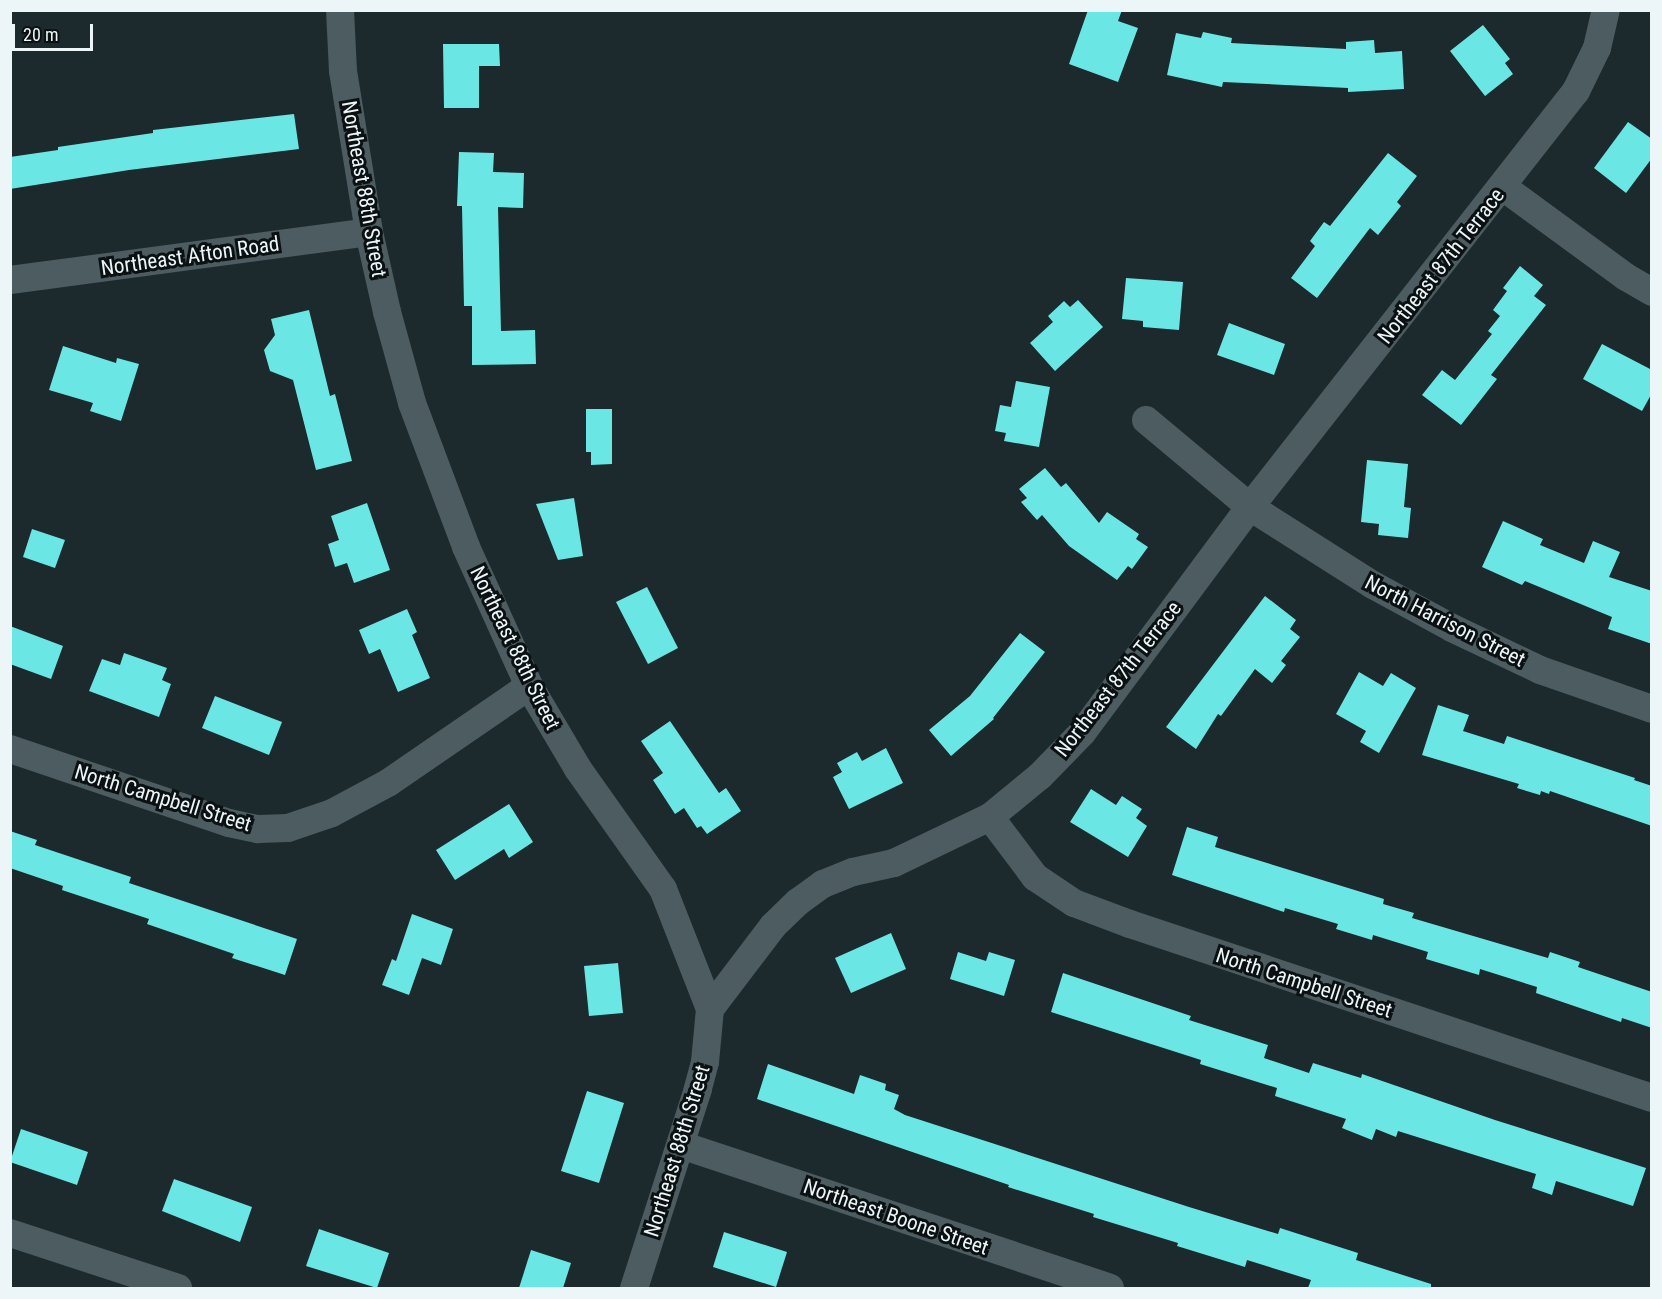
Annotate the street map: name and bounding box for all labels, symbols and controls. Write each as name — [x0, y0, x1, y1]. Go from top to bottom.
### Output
scale bar — [15, 12, 96, 50]
text: 20 m — [23, 24, 58, 45]
street label: Northeast 88th Street — [336, 99, 392, 279]
street label: Northeast 87th Terrace — [1372, 183, 1510, 349]
street label: Northeast Afton Road — [99, 231, 281, 281]
street label: Northeast 88th Street — [465, 562, 565, 734]
street label: North Harrison Street — [1361, 570, 1529, 672]
street label: Northeast 87th Terrace — [1049, 596, 1187, 762]
street label: North Campbell Street — [72, 759, 254, 837]
street label: North Campbell Street — [1213, 943, 1395, 1023]
street label: Northeast 88th Street — [639, 1062, 715, 1240]
street label: Northeast Boone Street — [800, 1174, 992, 1260]

